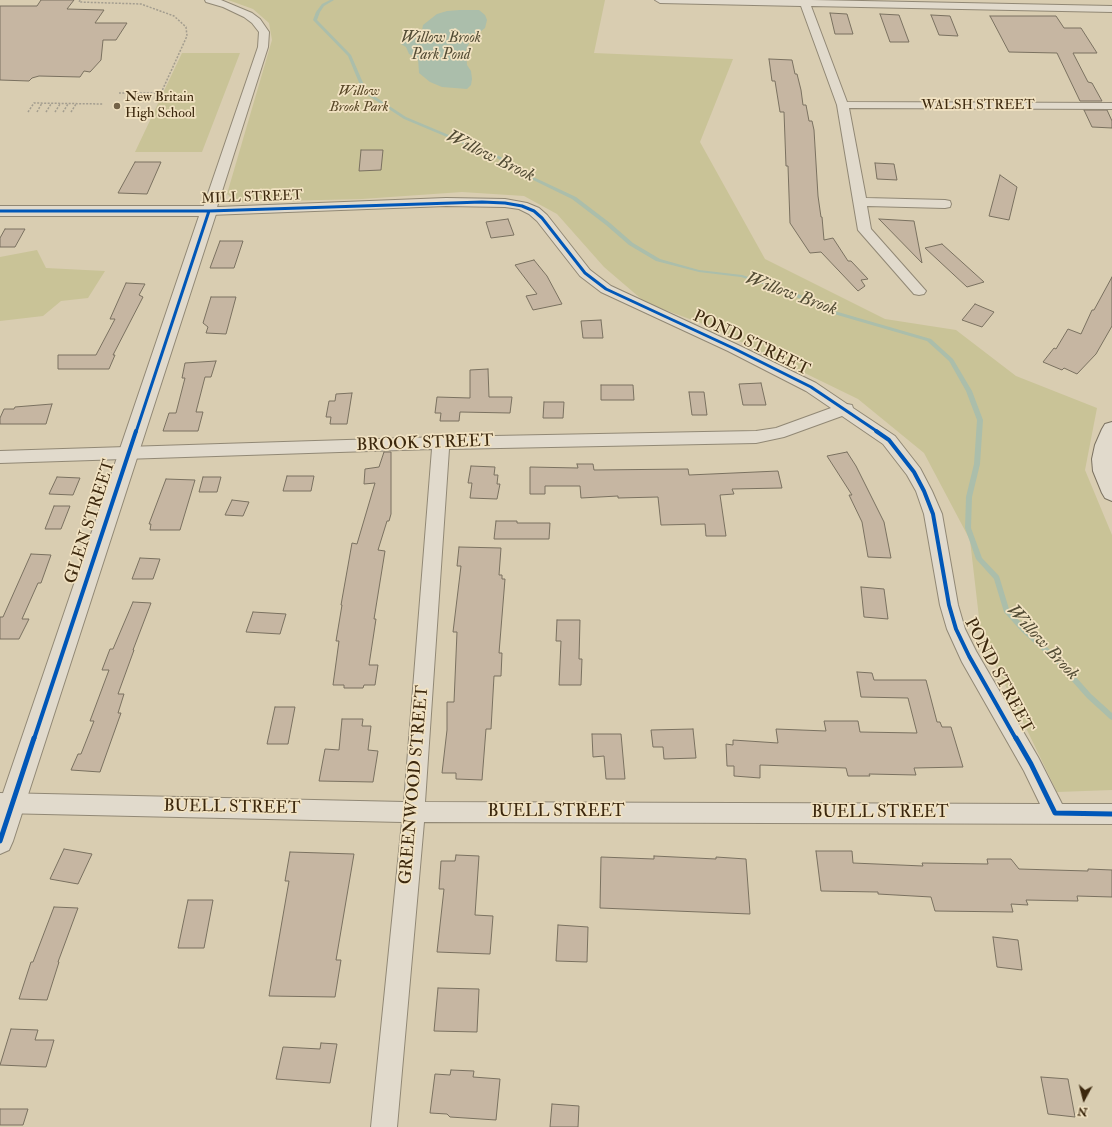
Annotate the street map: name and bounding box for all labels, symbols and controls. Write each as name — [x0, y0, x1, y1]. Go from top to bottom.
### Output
water label: Willow Brook Park Pond — [401, 30, 481, 65]
park label: Willow Brook Park — [330, 84, 388, 116]
place label: New Britain High School — [125, 90, 195, 122]
street label: WALSH STREET — [921, 98, 1035, 114]
marker: New Britain High School — [112, 101, 122, 111]
water label: Willow Brook — [442, 126, 538, 188]
street label: MILL STREET — [201, 188, 303, 208]
water label: Willow Brook — [742, 268, 840, 322]
street label: POND STREET — [689, 307, 813, 381]
street label: BROOK STREET — [356, 431, 494, 457]
street label: GLEN STREET — [61, 457, 121, 587]
water label: Willow Brook — [1001, 601, 1083, 685]
street label: POND STREET — [959, 615, 1037, 737]
street label: GREENWOOD STREET — [396, 685, 434, 885]
street label: BUELL STREET — [163, 797, 301, 819]
street label: BUELL STREET — [487, 802, 625, 822]
street label: BUELL STREET — [811, 803, 949, 823]
north arrow — [1064, 1079, 1104, 1119]
text: N — [1077, 1104, 1088, 1118]

